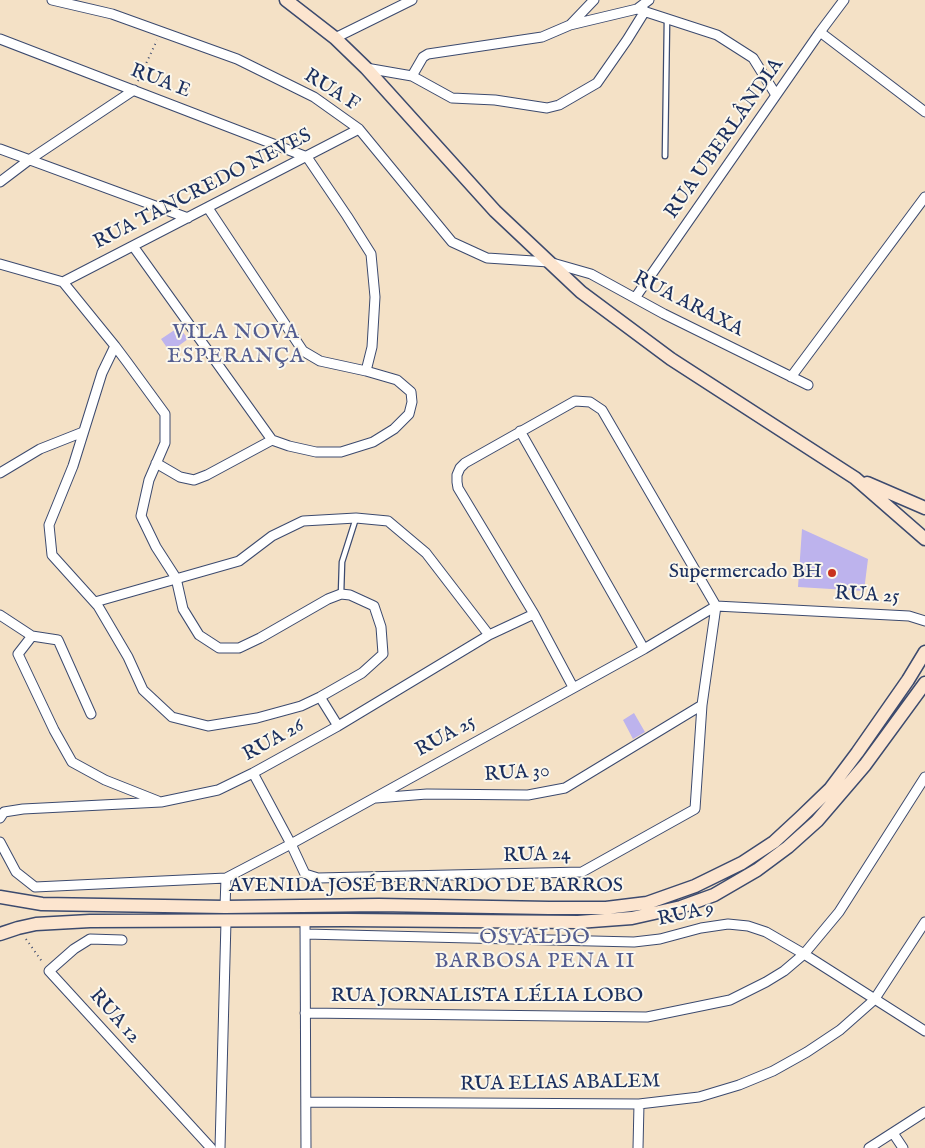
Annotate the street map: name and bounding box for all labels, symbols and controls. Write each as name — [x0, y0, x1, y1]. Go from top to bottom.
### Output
street label: RUA UBERLÂNDIA — [661, 54, 789, 224]
street label: RUA E — [127, 60, 193, 104]
street label: RUA F — [299, 65, 363, 117]
street label: RUA TANCREDO NEVES — [90, 124, 316, 256]
street label: RUA ARAXA — [629, 267, 747, 343]
district label: VILA NOVA ESPERANÇA — [166, 321, 306, 371]
place label: Supermercado BH — [669, 561, 822, 585]
marker: Supermercado BH — [826, 567, 838, 579]
street label: RUA 25 — [834, 582, 900, 610]
street label: RUA 25 — [412, 711, 480, 763]
street label: RUA 26 — [239, 714, 309, 768]
street label: RUA 30 — [483, 760, 551, 788]
street label: RUA 24 — [503, 843, 571, 869]
street label: AVENIDA JOSÉ BERNARDO DE BARROS — [229, 875, 623, 899]
street label: RUA 9 — [656, 897, 716, 933]
district label: OSVALDO BARBOSA PENA II — [433, 926, 637, 976]
street label: RUA 12 — [83, 985, 145, 1049]
street label: RUA JORNALISTA LÉLIA LOBO — [331, 985, 643, 1009]
street label: RUA ELIAS ABALEM — [460, 1070, 660, 1098]

